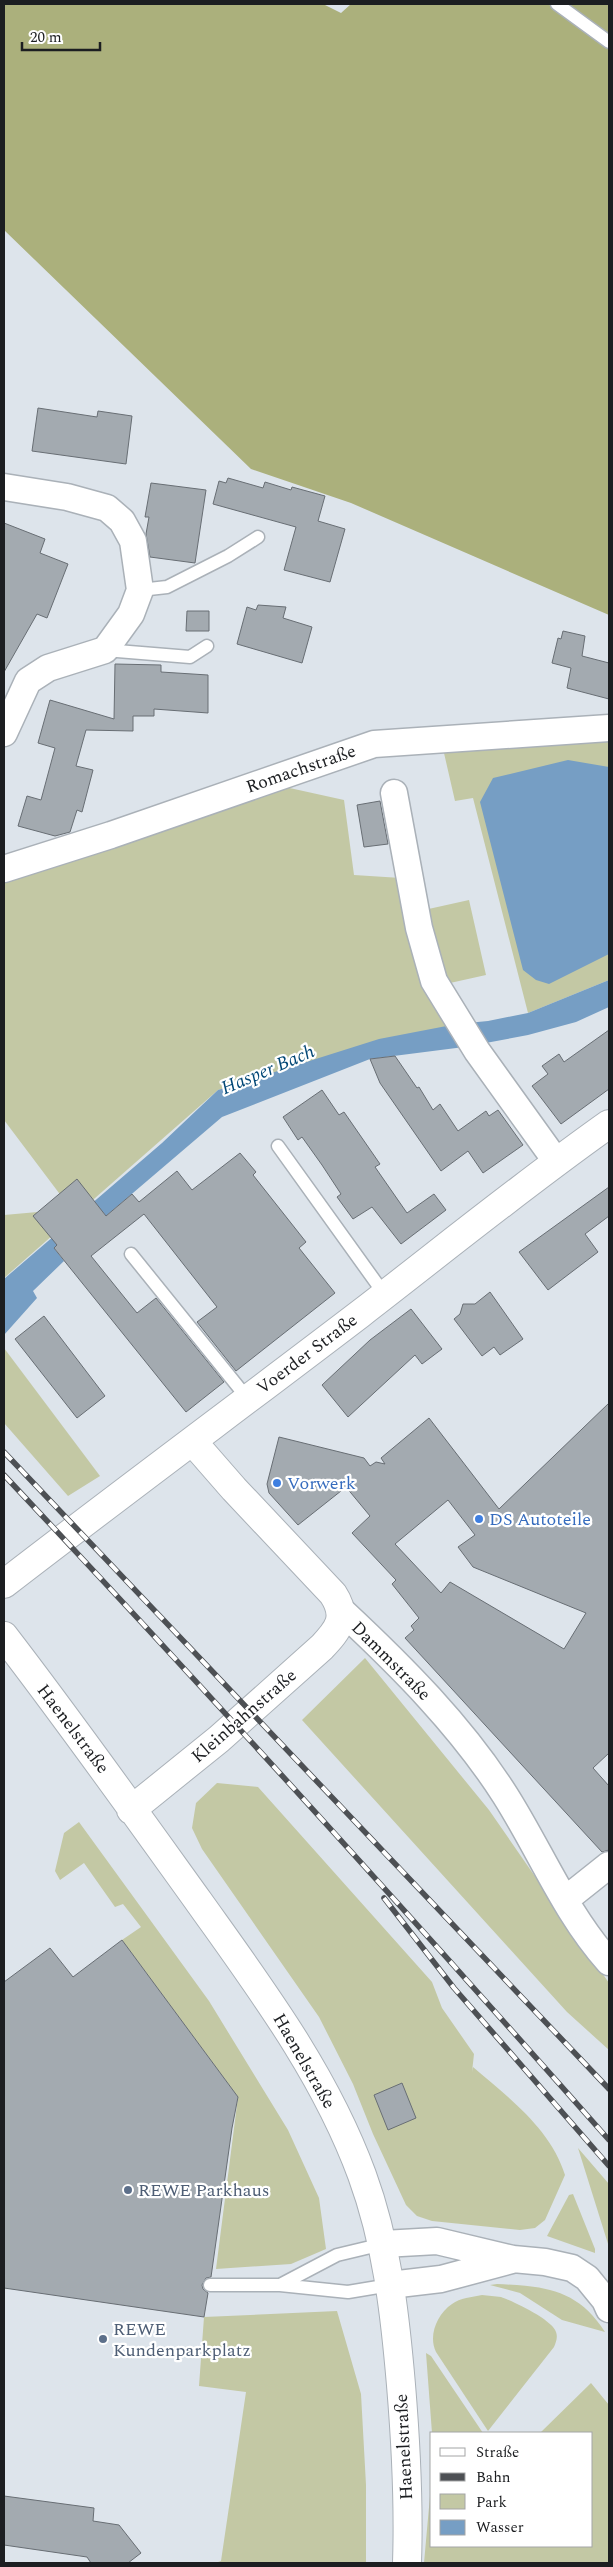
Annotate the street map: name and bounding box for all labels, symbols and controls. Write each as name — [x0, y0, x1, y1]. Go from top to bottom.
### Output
scale bar — [22, 20, 100, 52]
text: 20 m — [30, 26, 62, 49]
street label: Romachstraße — [242, 738, 360, 800]
water label: Hasper Bach — [217, 1037, 319, 1103]
street label: Voerder Straße — [251, 1307, 363, 1401]
place label: Vorwerk — [287, 1470, 356, 1497]
marker: Vorwerk — [271, 1477, 283, 1489]
place label: DS Autoteile — [489, 1506, 591, 1533]
marker: DS Autoteile — [473, 1513, 485, 1525]
street label: Dammstraße — [345, 1615, 437, 1707]
street label: Kleinbahnstraße — [185, 1662, 303, 1770]
street label: Haenelstraße — [30, 1678, 116, 1780]
street label: Haenelstraße — [266, 2008, 342, 2114]
place label: REWE Parkhaus — [138, 2177, 270, 2204]
marker: REWE Parkhaus — [122, 2184, 134, 2196]
place label: REWE Kundenparkplatz — [113, 2316, 251, 2364]
marker: REWE Kundenparkplatz — [97, 2333, 109, 2345]
street label: Haenelstraße — [388, 2393, 420, 2501]
legend — [430, 2432, 593, 2547]
text: Straße — [476, 2441, 519, 2464]
text: Bahn — [476, 2466, 511, 2489]
text: Park — [476, 2491, 507, 2514]
text: Wasser — [476, 2516, 524, 2539]

